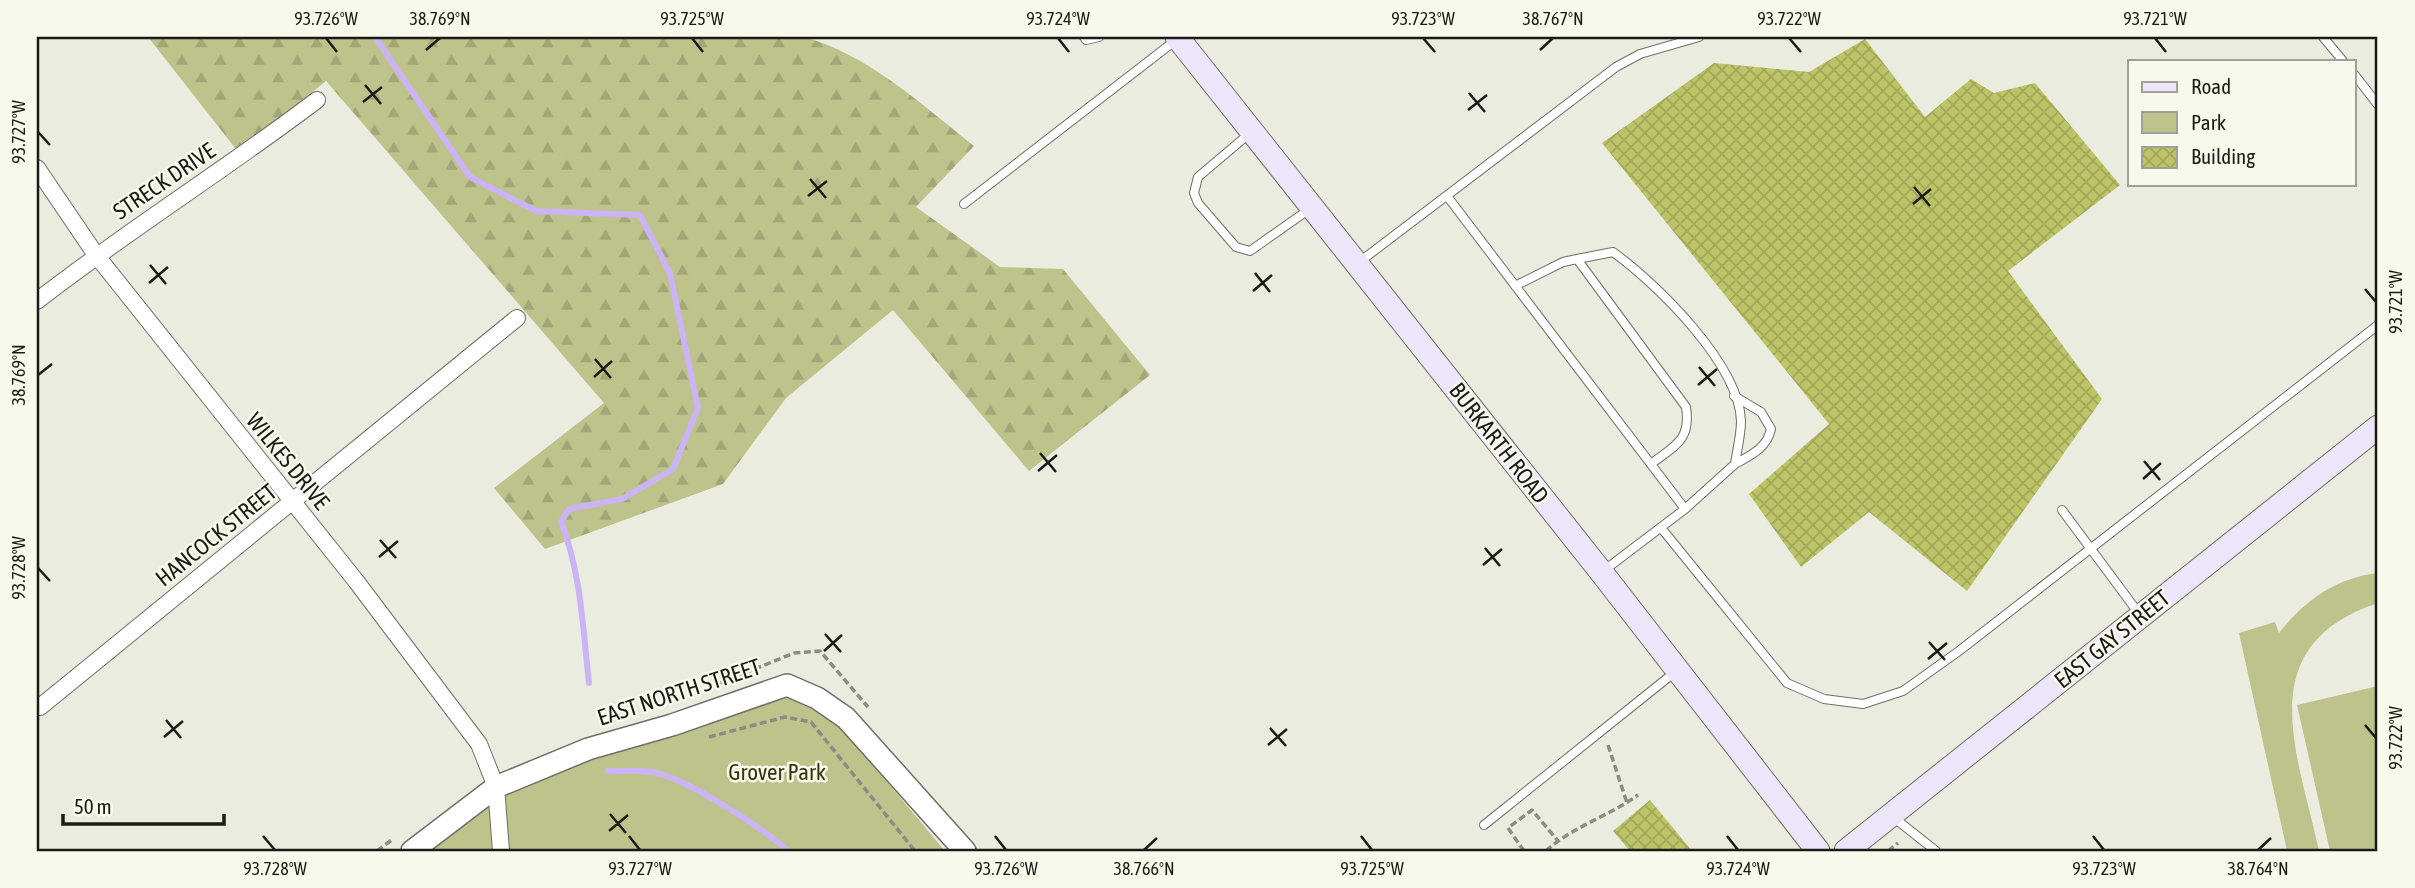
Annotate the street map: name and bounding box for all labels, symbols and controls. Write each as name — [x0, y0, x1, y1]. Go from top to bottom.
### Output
text: 93.726°W — [294, 8, 358, 29]
text: 38.769°N — [409, 8, 471, 29]
text: 93.725°W — [660, 8, 724, 29]
text: 93.724°W — [1026, 8, 1090, 29]
text: 93.723°W — [1391, 8, 1455, 29]
text: 38.767°N — [1522, 8, 1584, 29]
text: 93.722°W — [1757, 8, 1821, 29]
text: 93.721°W — [2123, 8, 2187, 29]
legend — [2128, 60, 2356, 186]
text: Road — [2191, 74, 2231, 98]
text: 93.727°W — [8, 100, 29, 164]
text: Park — [2191, 110, 2226, 134]
street label: STRECK DRIVE — [108, 137, 220, 225]
text: Building — [2191, 144, 2255, 168]
text: 93.721°W — [2385, 270, 2406, 334]
text: 38.769°N — [8, 344, 29, 406]
street label: BURKARTH ROAD — [1444, 378, 1554, 508]
street label: WILKES DRIVE — [241, 407, 335, 515]
street label: HANCOCK STREET — [151, 479, 281, 591]
text: 93.728°W — [8, 536, 29, 600]
street label: EAST GAY STREET — [2049, 585, 2175, 693]
street label: EAST NORTH STREET — [594, 653, 764, 731]
text: 93.722°W — [2385, 706, 2406, 770]
park label: Grover Park — [728, 759, 826, 785]
scale bar — [63, 783, 224, 827]
text: 50 m — [74, 794, 112, 818]
text: 93.728°W — [243, 858, 307, 879]
text: 93.727°W — [608, 858, 672, 879]
text: 93.726°W — [974, 858, 1038, 879]
text: 38.766°N — [1113, 858, 1175, 879]
text: 93.725°W — [1340, 858, 1404, 879]
text: 93.724°W — [1706, 858, 1770, 879]
text: 93.723°W — [2072, 858, 2136, 879]
text: 38.764°N — [2227, 858, 2289, 879]

